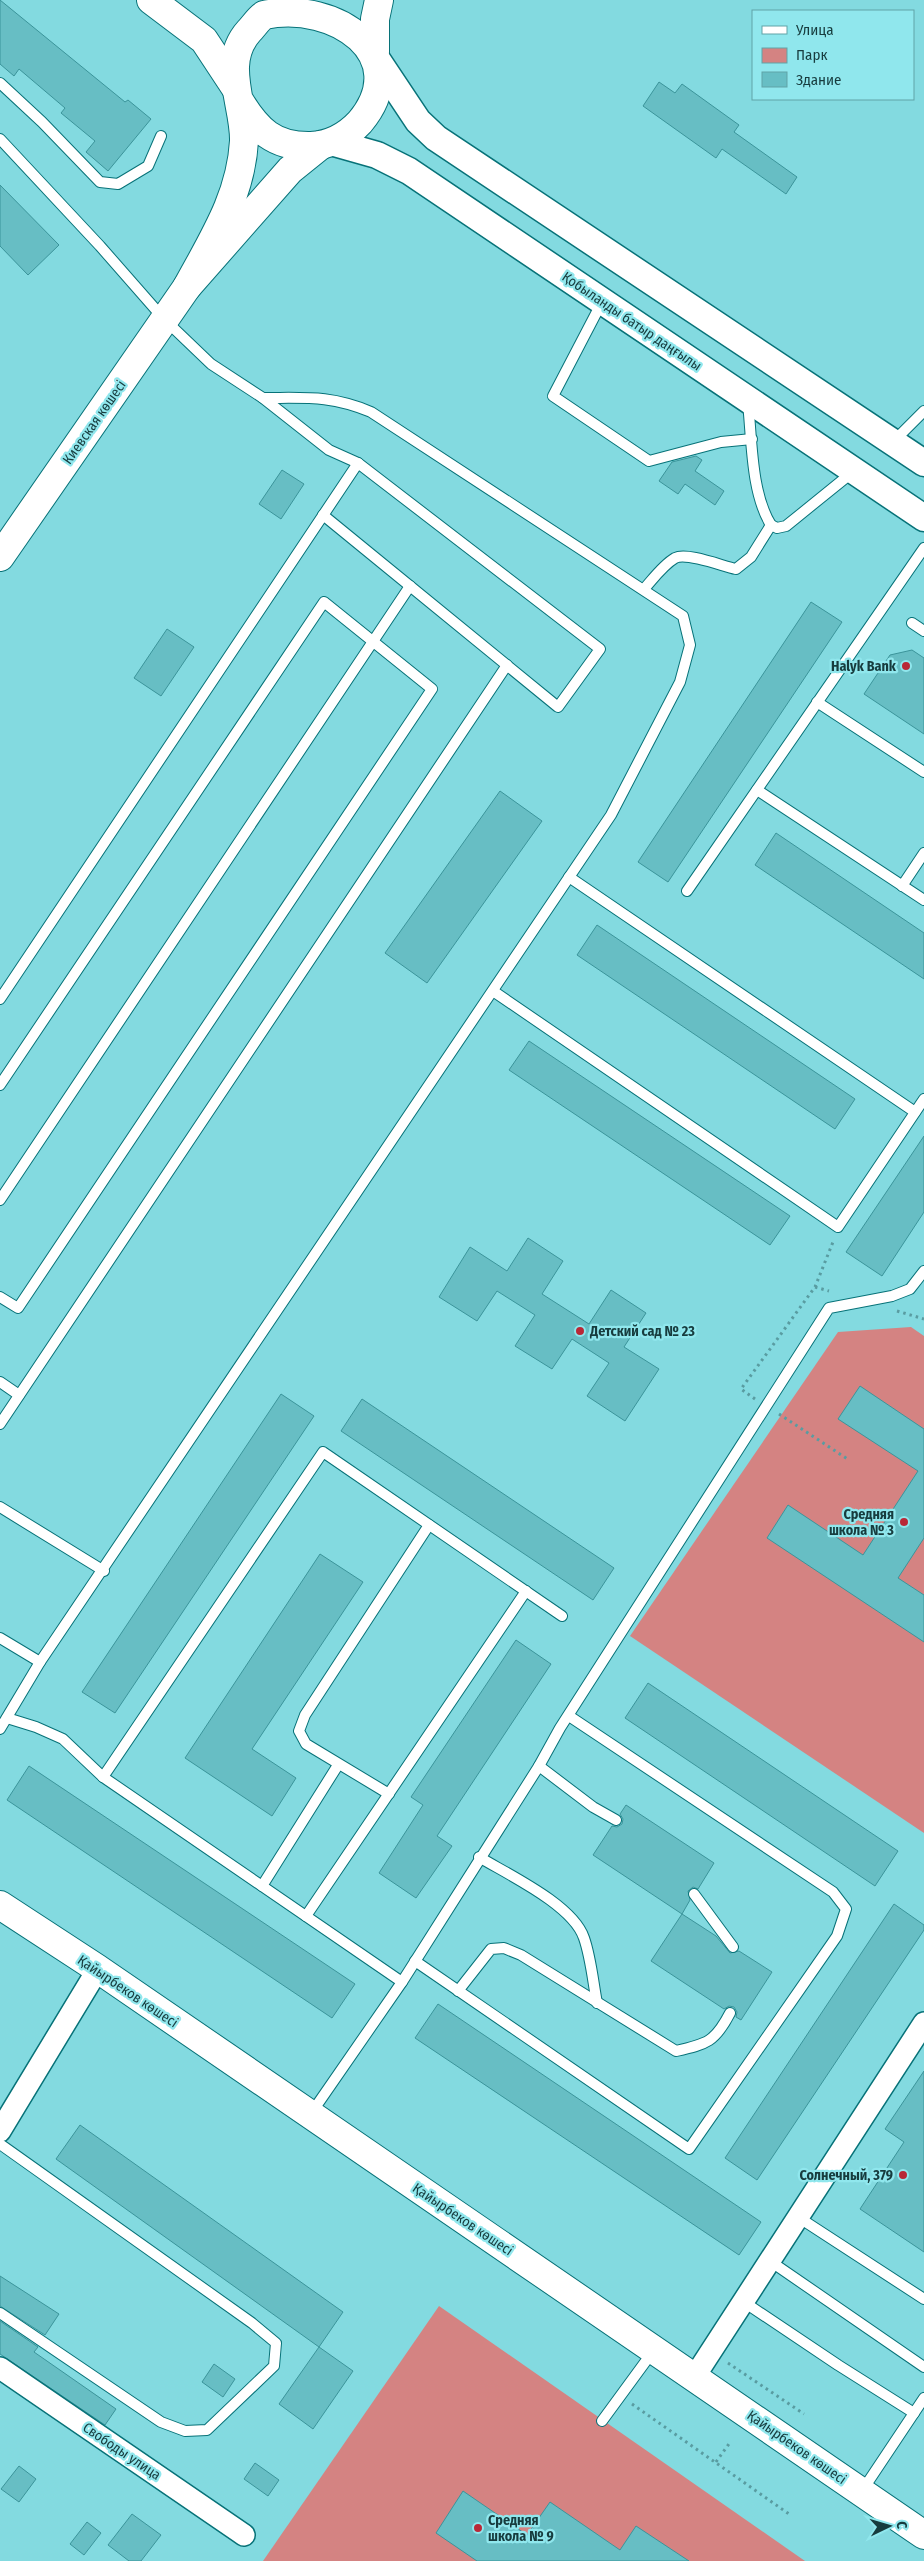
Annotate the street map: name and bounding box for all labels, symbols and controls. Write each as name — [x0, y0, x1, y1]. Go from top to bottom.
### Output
legend — [752, 10, 914, 100]
text: Улица — [795, 21, 834, 39]
text: Парк — [796, 46, 827, 64]
text: Здание — [796, 71, 842, 89]
street label: Қобыланды батыр даңғылы — [559, 268, 705, 375]
street label: Киевская көшесі — [59, 377, 130, 468]
place label: Halyk Bank — [831, 658, 897, 675]
marker: Halyk Bank — [900, 660, 912, 672]
place label: Детский сад № 23 — [589, 1323, 695, 1340]
marker: Детский сад № 23 — [574, 1325, 586, 1337]
place label: Средняя школа № 3 — [829, 1506, 894, 1539]
marker: Средняя школа № 3 — [898, 1516, 910, 1528]
street label: Қайырбеков көшесі — [74, 1952, 181, 2031]
place label: Солнечный, 379 — [799, 2167, 893, 2184]
marker: Солнечный, 379 — [897, 2169, 909, 2181]
street label: Қайырбеков көшесі — [409, 2180, 516, 2259]
street label: Қайырбеков көшесі — [744, 2407, 850, 2488]
street label: Свободы улица — [79, 2419, 164, 2484]
north arrow — [864, 2501, 914, 2551]
place label: Средняя школа № 9 — [488, 2512, 554, 2545]
text: С — [893, 2521, 910, 2530]
marker: Средняя школа № 9 — [472, 2522, 484, 2534]

